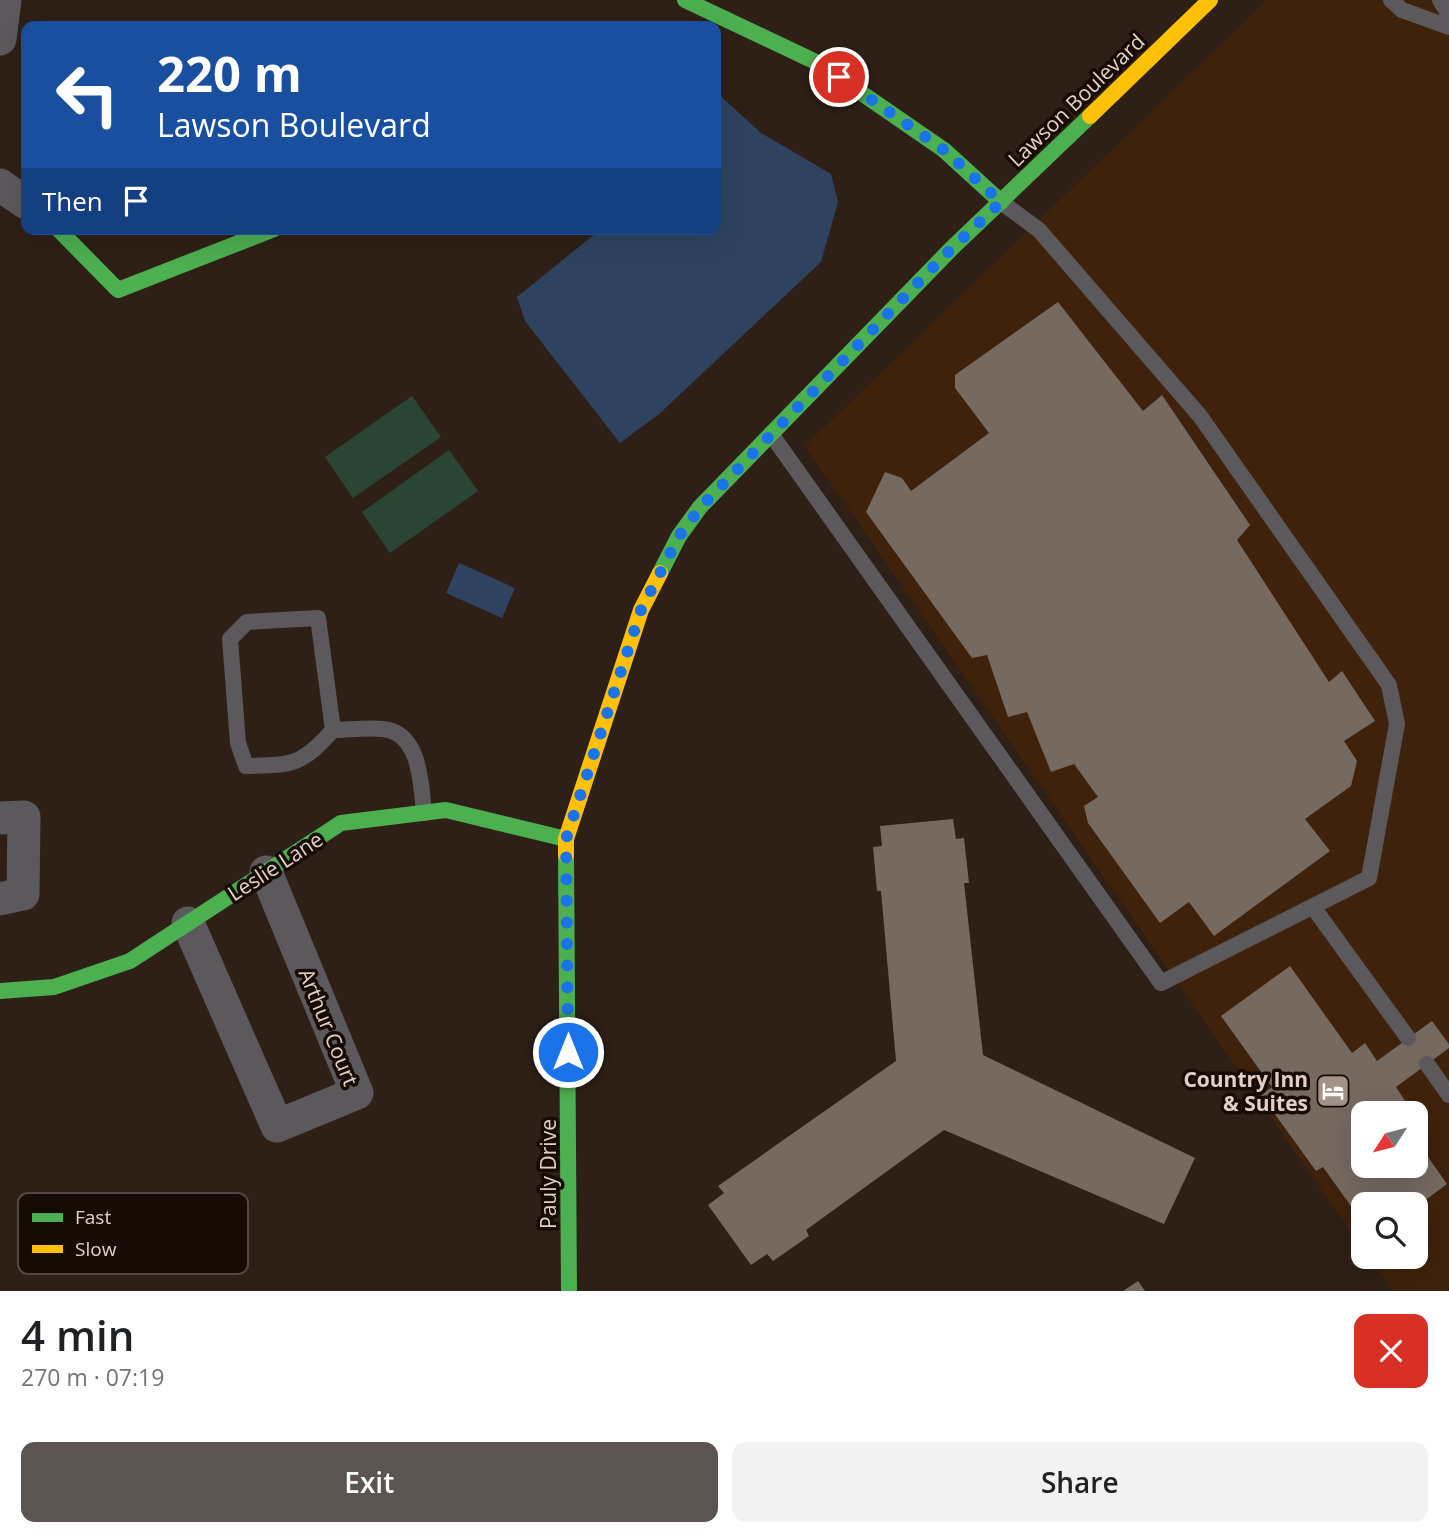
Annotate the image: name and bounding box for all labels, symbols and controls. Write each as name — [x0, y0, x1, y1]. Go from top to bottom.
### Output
street label: Lawson Boulevard — [1002, 28, 1150, 172]
text: 220 m — [157, 40, 302, 106]
pin — [809, 47, 869, 107]
icon: left — [42, 49, 133, 140]
icon: arrive — [820, 58, 858, 96]
text: Lawson Boulevard — [157, 103, 431, 146]
icon: arrive — [117, 182, 155, 220]
text: Then — [42, 183, 103, 219]
street label: Leslie Lane — [222, 825, 328, 907]
street label: Arthur Court — [293, 964, 365, 1090]
position arrow — [531, 1015, 605, 1089]
place label: Country Inn & Suites — [1183, 1065, 1308, 1117]
hotel icon: Country Inn & Suites — [1314, 1072, 1352, 1110]
north arrow — [1351, 1101, 1428, 1178]
map controls — [1351, 1101, 1428, 1269]
street label: Pauly Drive — [534, 1119, 562, 1229]
button: search — [1351, 1192, 1428, 1269]
legend — [18, 1193, 248, 1274]
text: Fast — [75, 1204, 111, 1230]
text: Slow — [75, 1236, 117, 1262]
text: 4 min — [21, 1306, 134, 1363]
button: close — [1354, 1314, 1428, 1388]
text: 270 m · 07:19 — [21, 1361, 164, 1393]
button: Exit — [21, 1442, 718, 1522]
button: Share — [732, 1442, 1428, 1522]

